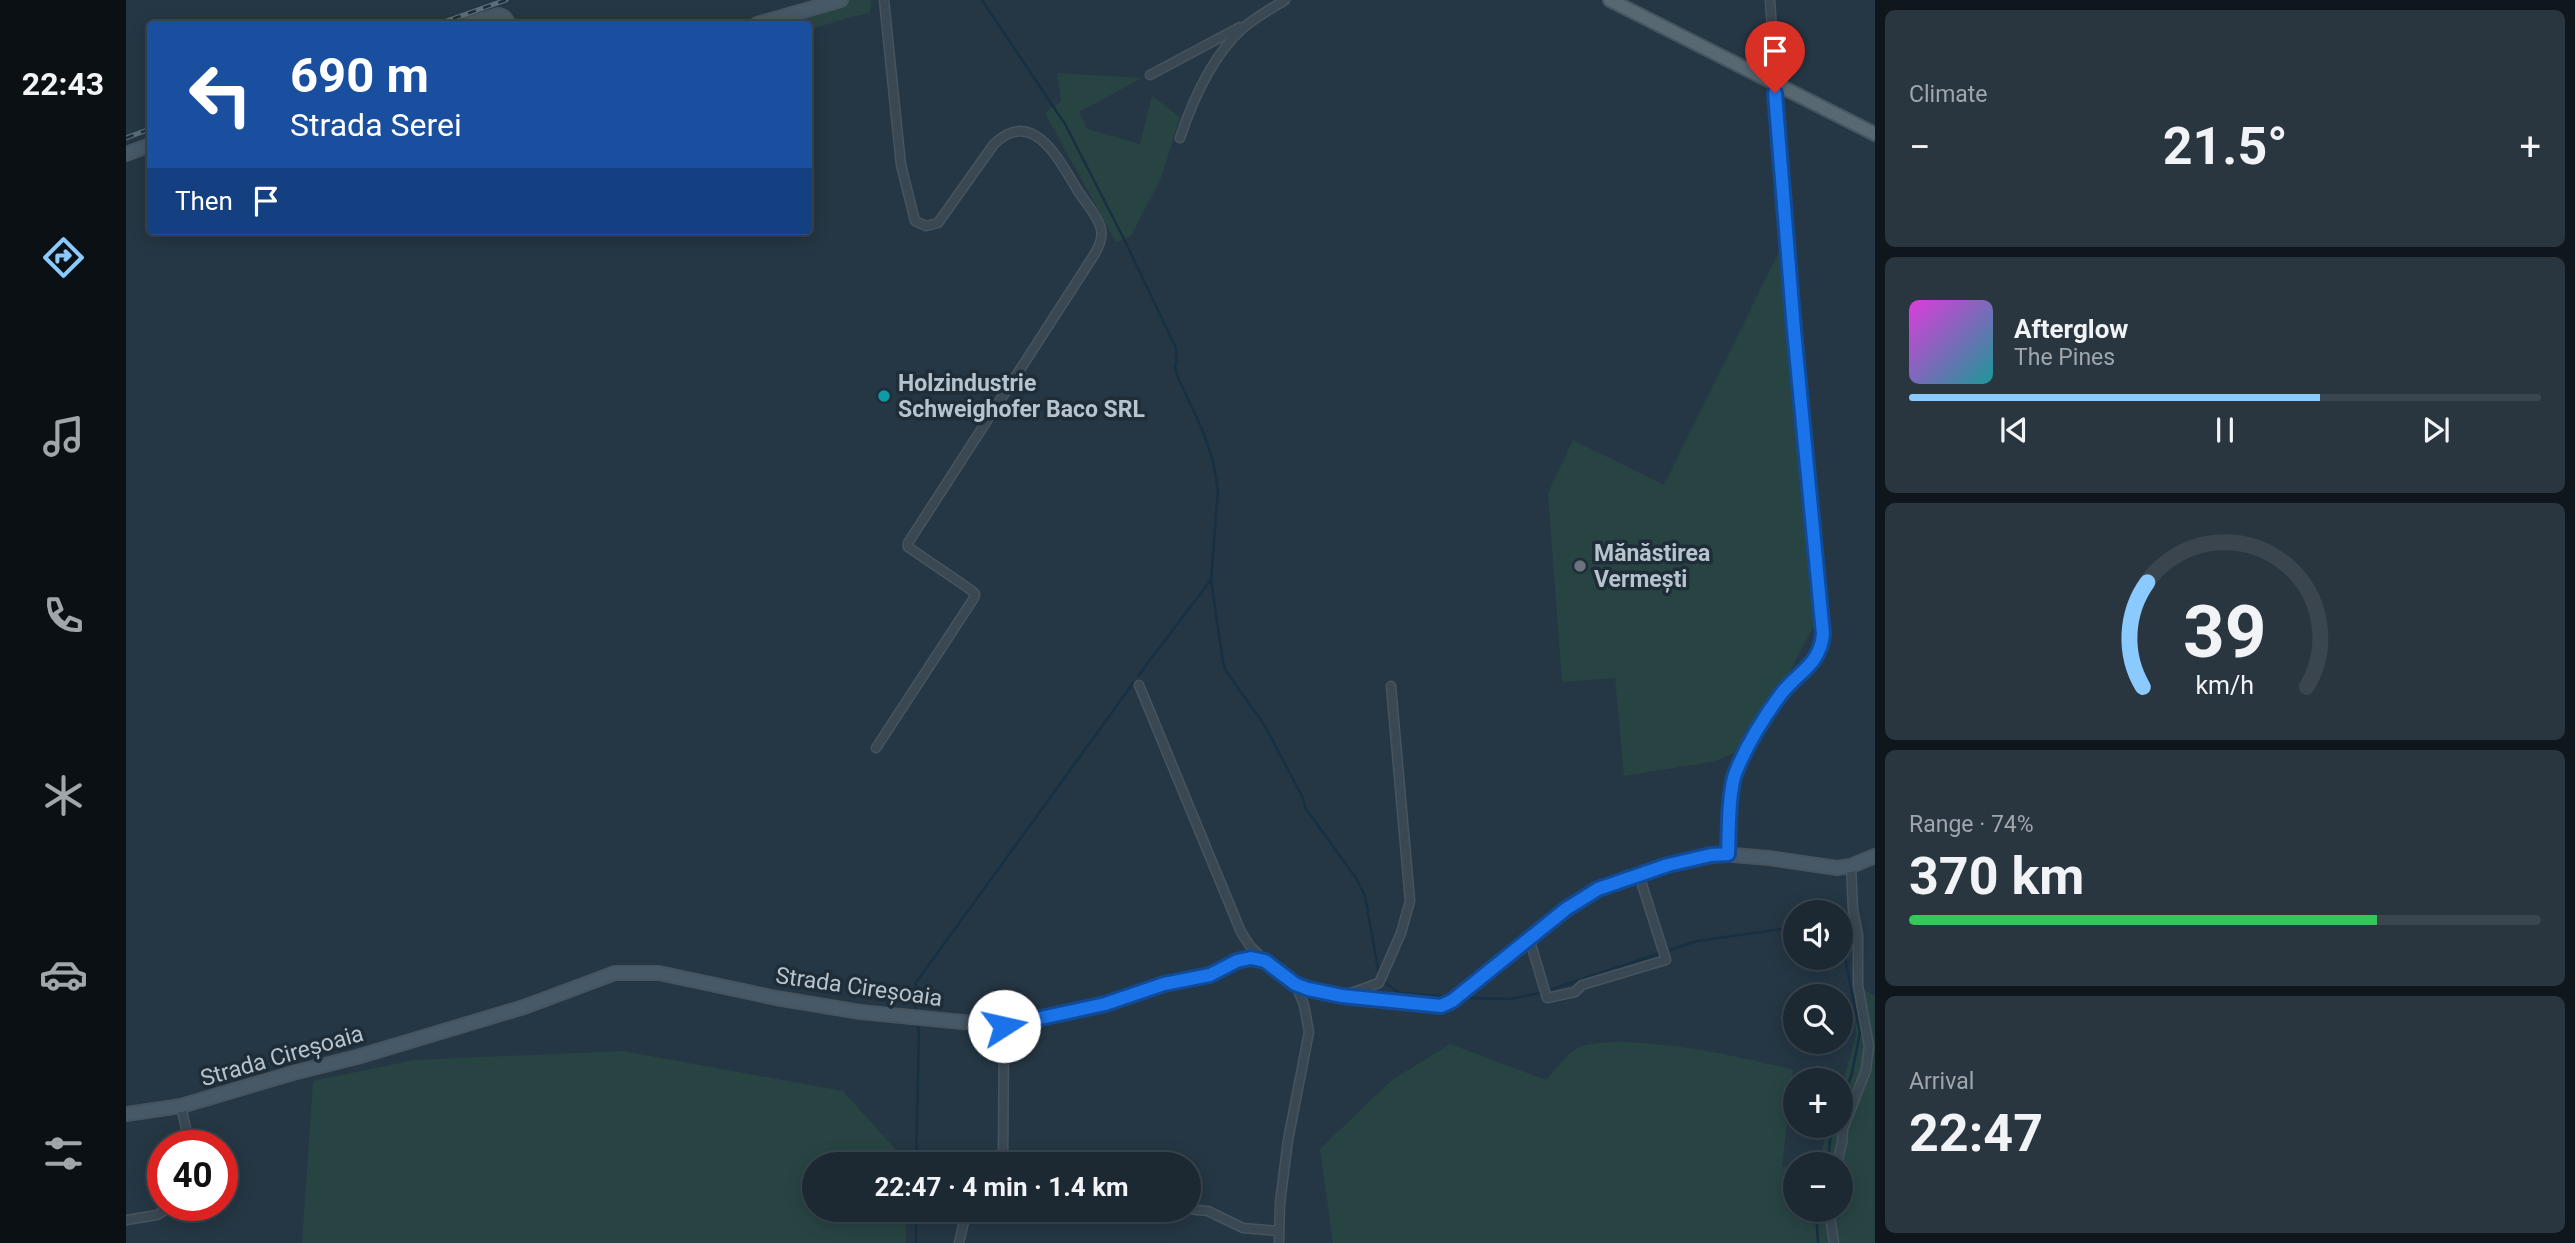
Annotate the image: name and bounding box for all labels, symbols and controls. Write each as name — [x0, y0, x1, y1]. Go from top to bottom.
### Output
pin — [1745, 21, 1805, 93]
icon: arrive — [1756, 32, 1794, 70]
text: 690 m — [290, 47, 429, 104]
icon: left — [175, 49, 266, 140]
text: 22:43 — [22, 65, 104, 103]
text: Climate — [1909, 81, 1988, 108]
text: Strada Serei — [290, 106, 462, 144]
text: 21.5° — [2163, 116, 2288, 177]
text: − — [1909, 125, 1931, 169]
text: + — [2519, 125, 2541, 169]
icon: arrive — [247, 182, 285, 220]
text: Then — [175, 186, 233, 216]
icon: directions — [39, 233, 88, 282]
text: Afterglow — [2014, 314, 2128, 344]
text: The Pines — [2014, 344, 2115, 371]
place label: Holzindustrie Schweighofer Baco SRL — [898, 370, 1145, 423]
marker: Holzindustrie Schweighofer Baco SRL — [876, 388, 892, 404]
icon: previous — [1995, 411, 2033, 449]
icon: pause — [2206, 411, 2244, 449]
icon: next — [2417, 411, 2455, 449]
icon: music — [39, 412, 88, 461]
place label: Mănăstirea Vermești — [1594, 540, 1710, 593]
marker: Mănăstirea Vermești — [1572, 558, 1588, 574]
text: 39 — [2183, 590, 2267, 676]
icon: phone — [39, 591, 88, 640]
text: km/h — [2196, 671, 2254, 700]
icon: climate — [39, 771, 88, 820]
text: Range · 74% — [1909, 811, 2034, 838]
text: 370 km — [1909, 846, 2084, 907]
map controls — [1783, 900, 1853, 1222]
button: sound — [1783, 900, 1853, 970]
icon: car — [39, 950, 88, 999]
street label: Strada Cireșoaia — [774, 962, 944, 1012]
button: search — [1783, 984, 1853, 1054]
position arrow — [967, 989, 1041, 1063]
street label: Strada Cireșoaia — [197, 1020, 367, 1092]
button: + — [1783, 1068, 1853, 1138]
text: Arrival — [1909, 1068, 1974, 1095]
text: 22:47 — [1909, 1103, 2043, 1164]
icon: filters — [39, 1129, 88, 1178]
speed limit sign: 40 — [147, 1130, 238, 1221]
button: − — [1783, 1152, 1853, 1222]
text: 22:47 · 4 min · 1.4 km — [874, 1172, 1129, 1202]

